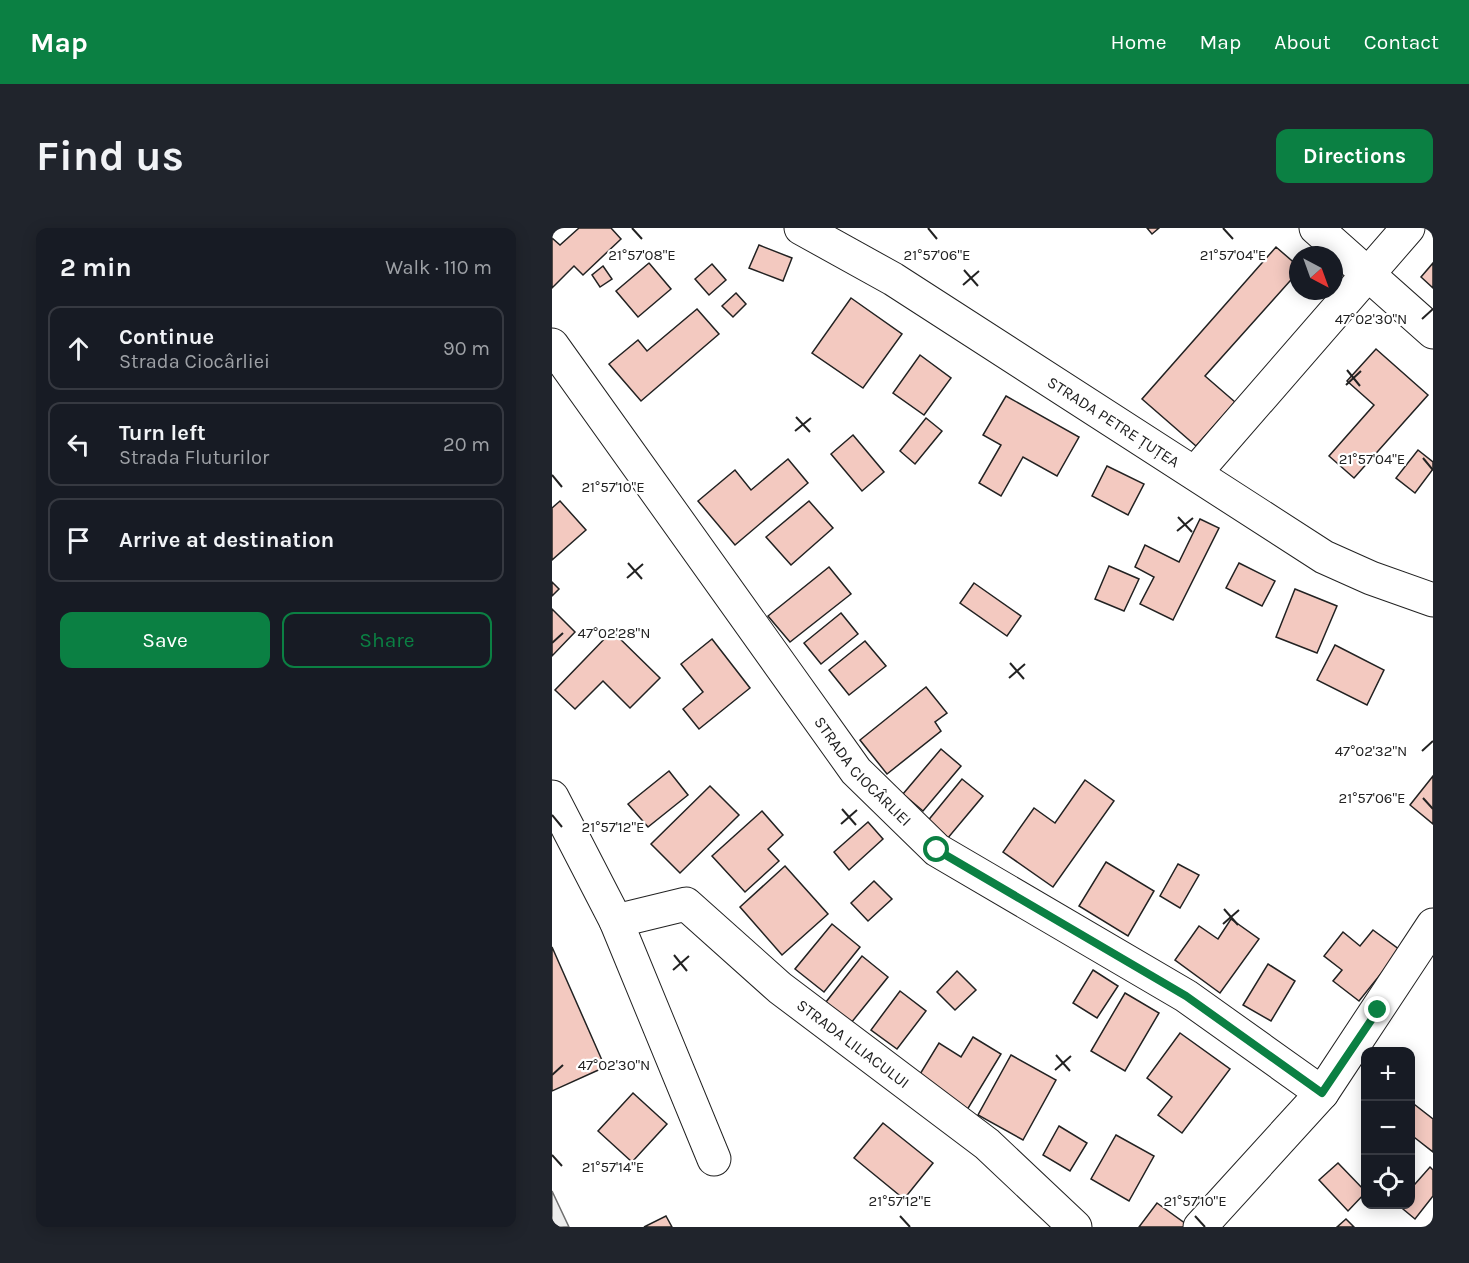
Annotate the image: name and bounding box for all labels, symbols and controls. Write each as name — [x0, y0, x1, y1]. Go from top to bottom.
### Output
text: Map — [30, 26, 88, 59]
text: Home — [1111, 30, 1167, 54]
text: Map — [1200, 30, 1241, 54]
text: About — [1274, 30, 1331, 54]
text: Contact — [1364, 30, 1439, 54]
button: Directions — [1276, 129, 1433, 183]
text: Find us — [36, 131, 184, 181]
text: 21°57'08"E — [608, 246, 676, 264]
text: 21°57'06"E — [904, 246, 970, 264]
text: 21°57'04"E — [1200, 246, 1266, 264]
north arrow — [1289, 246, 1343, 300]
text: 2 min — [60, 252, 132, 283]
text: Walk · 110 m — [385, 256, 492, 279]
text: 47°02'30"N — [1335, 310, 1407, 328]
text: Continue — [119, 324, 214, 350]
icon: ahead — [62, 332, 95, 365]
text: 90 m — [443, 337, 490, 360]
text: Strada Ciocârliei — [119, 350, 270, 373]
street label: STRADA PETRE ȚUȚEA — [1044, 372, 1183, 471]
text: Turn left — [119, 420, 206, 446]
icon: left — [62, 428, 95, 461]
text: 20 m — [443, 433, 490, 456]
text: Strada Fluturilor — [119, 446, 269, 469]
text: 21°57'04"E — [1339, 450, 1405, 468]
text: 21°57'10"E — [581, 478, 645, 496]
icon: arrive — [62, 524, 95, 557]
text: Arrive at destination — [119, 527, 334, 553]
button: Save — [60, 612, 270, 668]
button: Share — [282, 612, 492, 668]
text: 47°02'28"N — [578, 624, 650, 642]
street label: STRADA CIOCÂRLIEI — [811, 713, 916, 830]
text: 47°02'32"N — [1335, 742, 1407, 760]
text: 21°57'06"E — [1339, 789, 1405, 807]
text: 21°57'12"E — [582, 818, 644, 836]
route start — [923, 836, 949, 862]
street label: STRADA LILIACULUI — [793, 995, 913, 1092]
route end — [1364, 996, 1390, 1022]
map controls — [1361, 1047, 1415, 1209]
button: + — [1361, 1047, 1415, 1101]
text: 47°02'30"N — [578, 1056, 650, 1074]
button: − — [1361, 1101, 1415, 1155]
button: locate — [1361, 1155, 1415, 1209]
text: 21°57'14"E — [582, 1158, 644, 1176]
text: 21°57'12"E — [869, 1192, 931, 1210]
text: 21°57'10"E — [1163, 1192, 1227, 1210]

